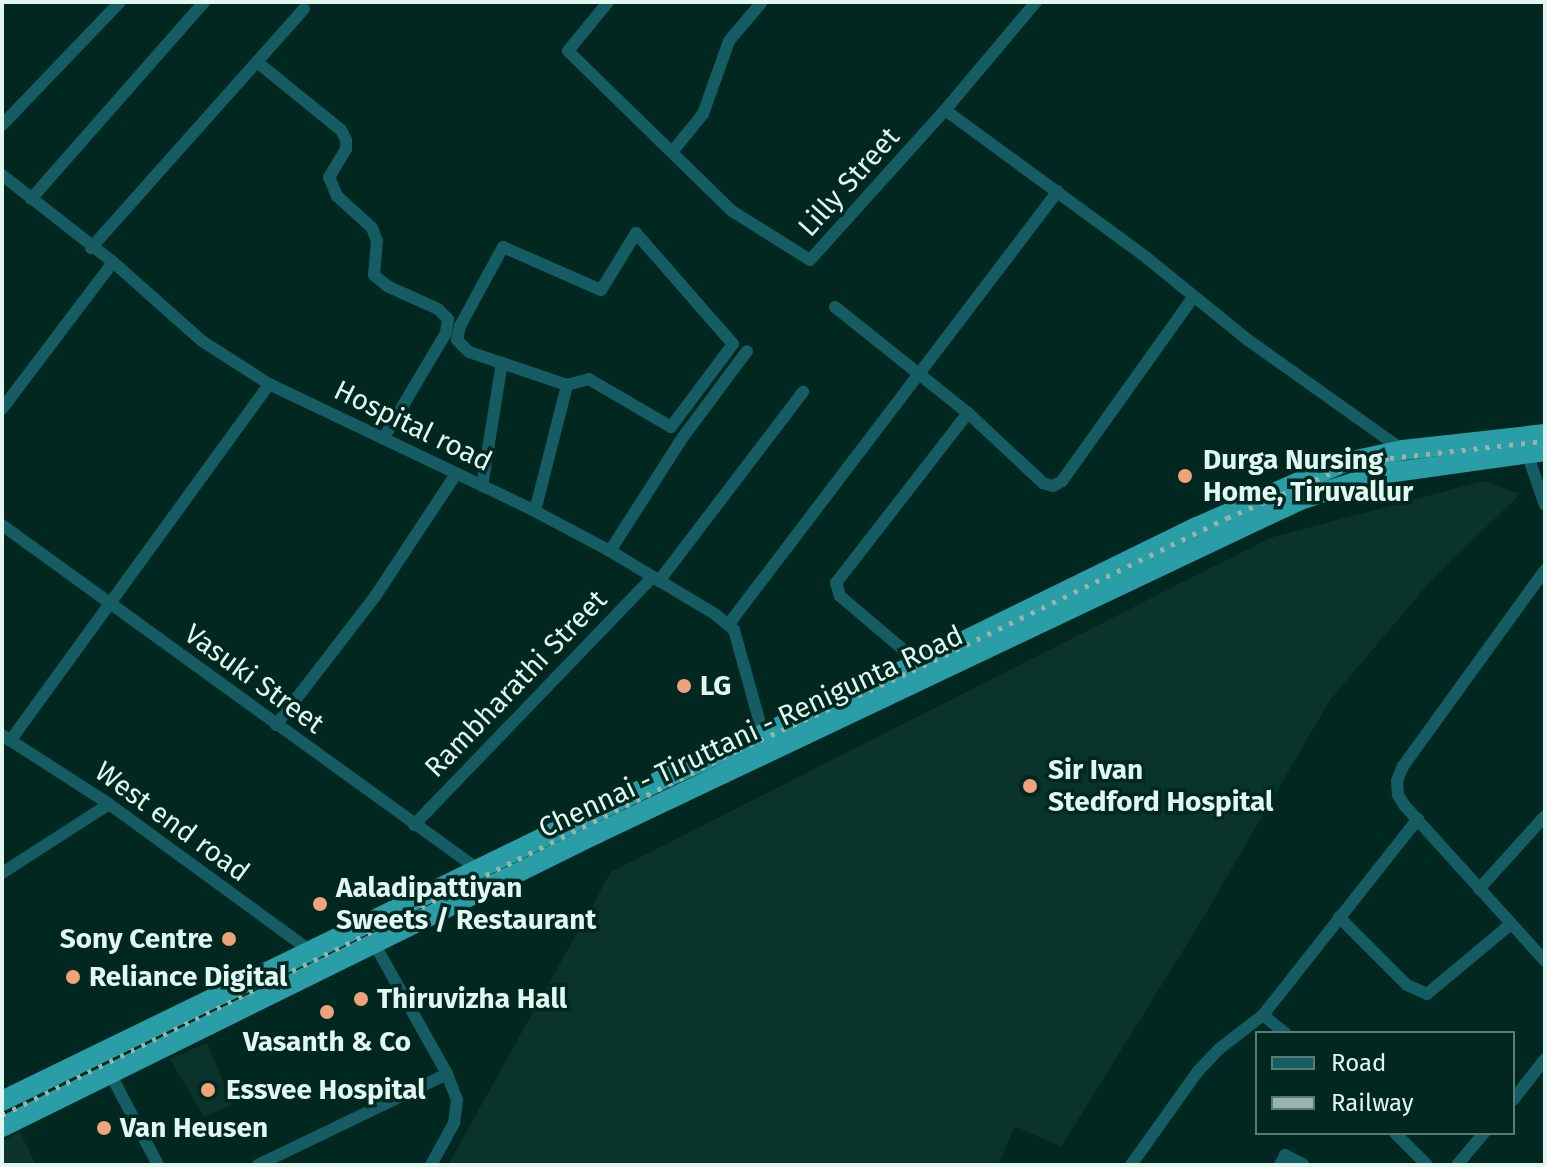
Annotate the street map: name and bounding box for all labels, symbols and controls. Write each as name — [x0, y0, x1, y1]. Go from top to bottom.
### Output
street label: Lilly Street — [791, 121, 907, 243]
street label: Hospital road — [329, 373, 497, 479]
place label: Durga Nursing Home, Tiruvallur — [1203, 443, 1413, 509]
marker: Durga Nursing Home, Tiruvallur — [1174, 465, 1196, 487]
street label: Rambharathi Street — [418, 583, 614, 785]
street label: Vasuki Street — [178, 617, 330, 741]
street label: Chennai - Tiruttani - Renigunta Road — [533, 619, 969, 845]
place label: LG — [700, 669, 731, 703]
marker: LG — [675, 677, 693, 695]
place label: Sir Ivan Stedford Hospital — [1048, 753, 1273, 819]
street label: West end road — [88, 755, 256, 889]
marker: Sir Ivan Stedford Hospital — [1019, 775, 1041, 797]
place label: Aaladipattiyan Sweets / Restaurant — [336, 871, 596, 937]
marker: Aaladipattiyan Sweets / Restaurant — [311, 895, 329, 913]
place label: Sony Centre — [60, 922, 213, 956]
marker: Sony Centre — [220, 930, 238, 948]
place label: Reliance Digital — [89, 960, 287, 994]
marker: Reliance Digital — [64, 968, 82, 986]
place label: Thiruvizha Hall — [377, 982, 567, 1016]
marker: Thiruvizha Hall — [352, 990, 370, 1008]
marker: Vasanth & Co — [318, 1003, 336, 1021]
place label: Vasanth & Co — [243, 1025, 411, 1059]
legend — [1255, 1031, 1515, 1135]
text: Road — [1331, 1049, 1386, 1077]
place label: Essvee Hospital — [226, 1073, 426, 1107]
marker: Essvee Hospital — [197, 1079, 219, 1101]
text: Railway — [1331, 1089, 1414, 1117]
place label: Van Heusen — [120, 1111, 268, 1145]
marker: Van Heusen — [95, 1119, 113, 1137]

